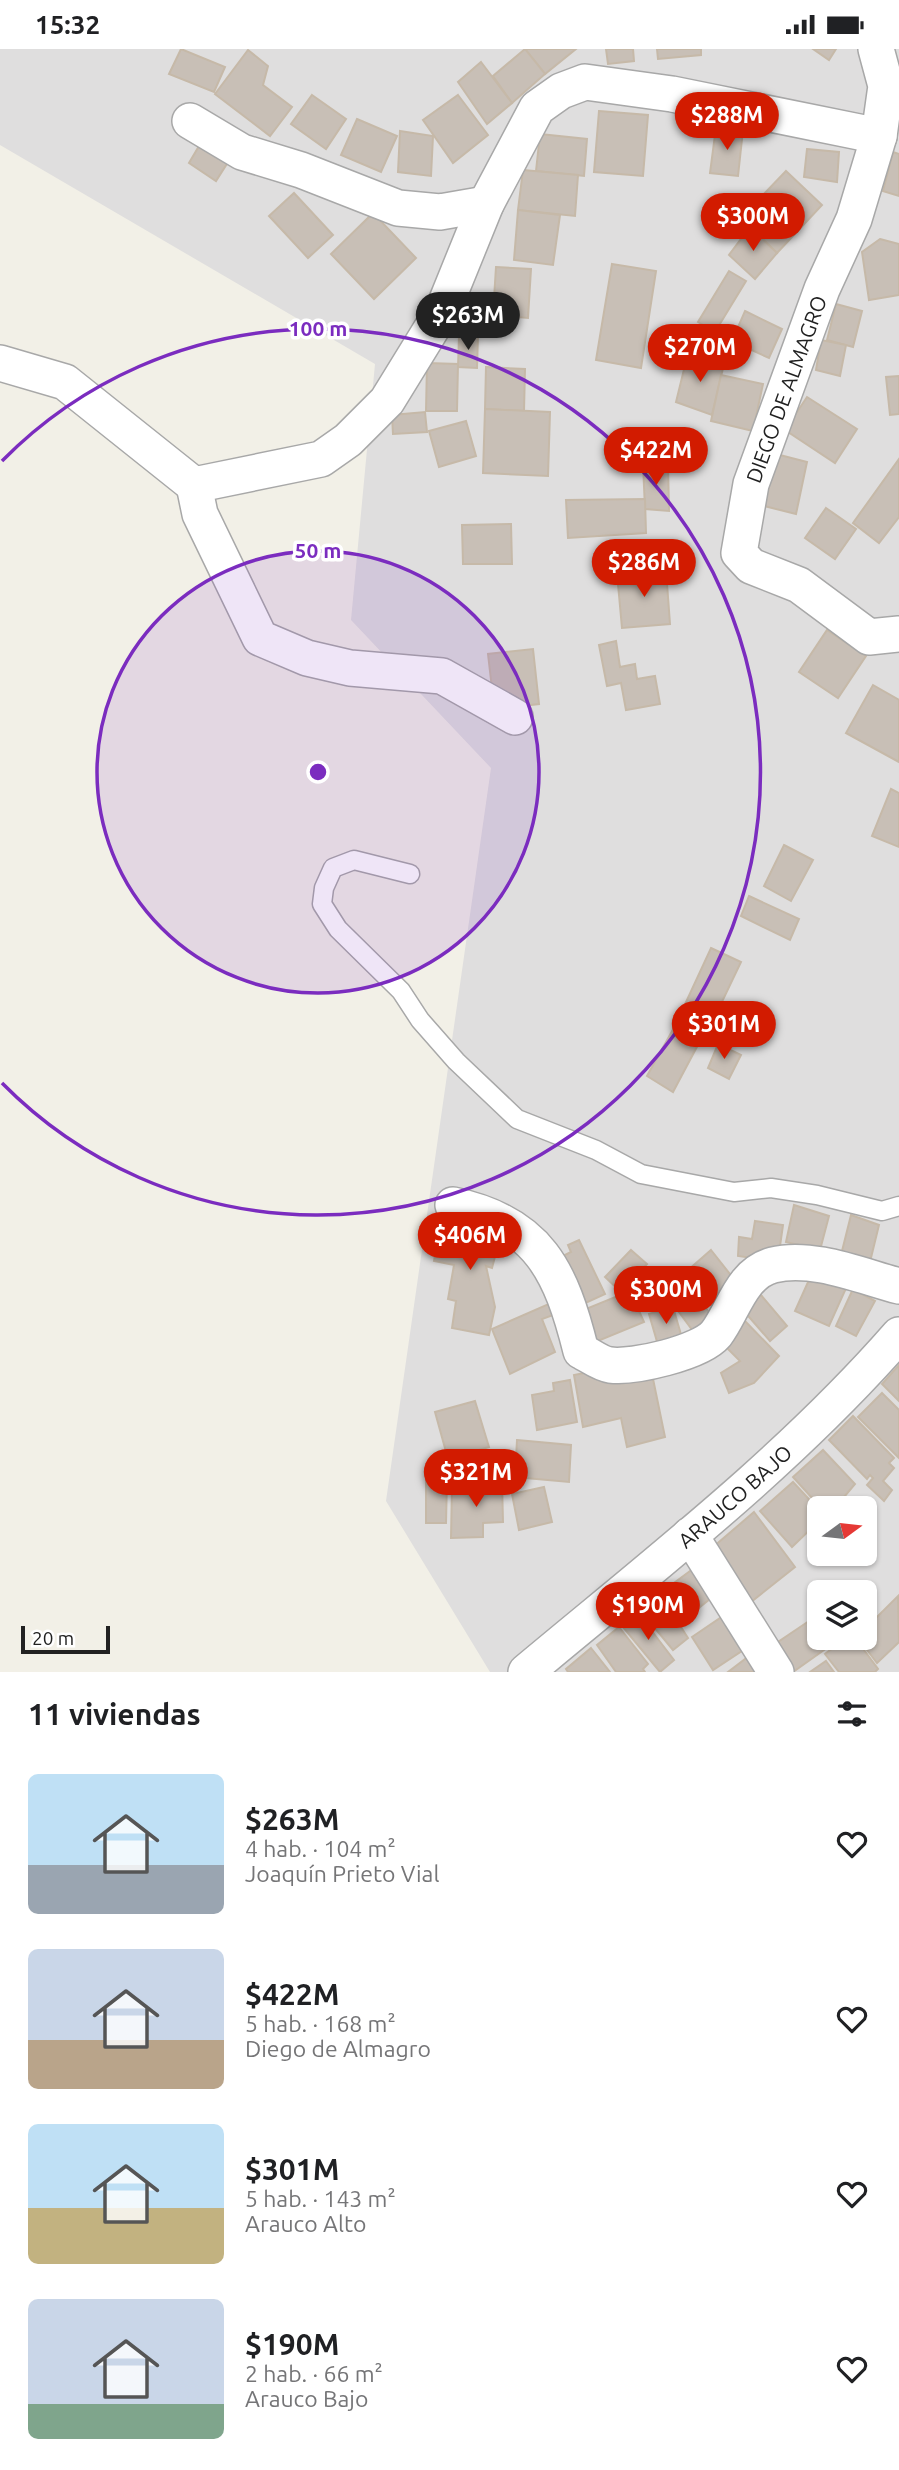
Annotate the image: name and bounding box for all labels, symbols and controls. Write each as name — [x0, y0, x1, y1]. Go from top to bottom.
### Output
text: 15:32 — [35, 10, 100, 39]
pin: $288M — [678, 92, 776, 152]
text: $288M — [691, 102, 763, 127]
pin: $300M — [704, 193, 802, 253]
text: $300M — [717, 203, 789, 228]
street label: DIEGO DE ALMAGRO — [741, 292, 831, 486]
pin: $263M — [419, 293, 517, 352]
text: $263M — [432, 302, 504, 327]
text: 100 m — [289, 316, 347, 340]
pin: $270M — [651, 325, 749, 384]
text: $270M — [664, 334, 736, 359]
pin: $422M — [607, 427, 705, 487]
text: $422M — [620, 437, 692, 462]
text: 50 m — [295, 538, 341, 562]
pin: $286M — [595, 539, 693, 599]
text: $286M — [608, 549, 680, 574]
centre of rings — [306, 760, 330, 784]
pin: $301M — [675, 1002, 773, 1061]
text: $301M — [688, 1011, 760, 1036]
pin: $406M — [421, 1213, 519, 1272]
text: $406M — [434, 1222, 506, 1247]
pin: $300M — [617, 1267, 715, 1326]
text: $300M — [630, 1276, 702, 1301]
street label: ARAUCO BAJO — [673, 1440, 797, 1553]
pin: $321M — [427, 1449, 525, 1509]
text: $321M — [440, 1459, 512, 1484]
north arrow — [807, 1496, 877, 1566]
map controls — [807, 1496, 877, 1650]
button: layers — [807, 1580, 877, 1650]
pin: $190M — [599, 1583, 697, 1642]
text: $190M — [612, 1592, 684, 1617]
scale bar — [21, 1623, 110, 1655]
text: 20 m — [32, 1627, 74, 1649]
icon: filters — [833, 1695, 871, 1733]
text: 11 viviendas — [28, 1697, 201, 1731]
icon: home — [84, 1802, 168, 1886]
text: $263M — [245, 1802, 339, 1836]
icon: heart — [833, 1825, 871, 1863]
text: 4 hab. · 104 m² — [245, 1836, 396, 1861]
text: Joaquín Prieto Vial — [245, 1861, 439, 1886]
icon: home — [84, 1977, 168, 2061]
text: $422M — [245, 1977, 339, 2011]
icon: heart — [833, 2000, 871, 2038]
text: 5 hab. · 168 m² — [245, 2011, 396, 2036]
text: Diego de Almagro — [245, 2036, 431, 2061]
icon: home — [84, 2152, 168, 2236]
text: $301M — [245, 2152, 339, 2186]
icon: heart — [833, 2175, 871, 2213]
text: 5 hab. · 143 m² — [245, 2186, 396, 2211]
text: Arauco Alto — [245, 2211, 366, 2236]
icon: home — [84, 2327, 168, 2411]
text: $190M — [245, 2327, 339, 2361]
icon: heart — [833, 2350, 871, 2388]
text: 2 hab. · 66 m² — [245, 2361, 383, 2386]
text: Arauco Bajo — [245, 2386, 368, 2411]

